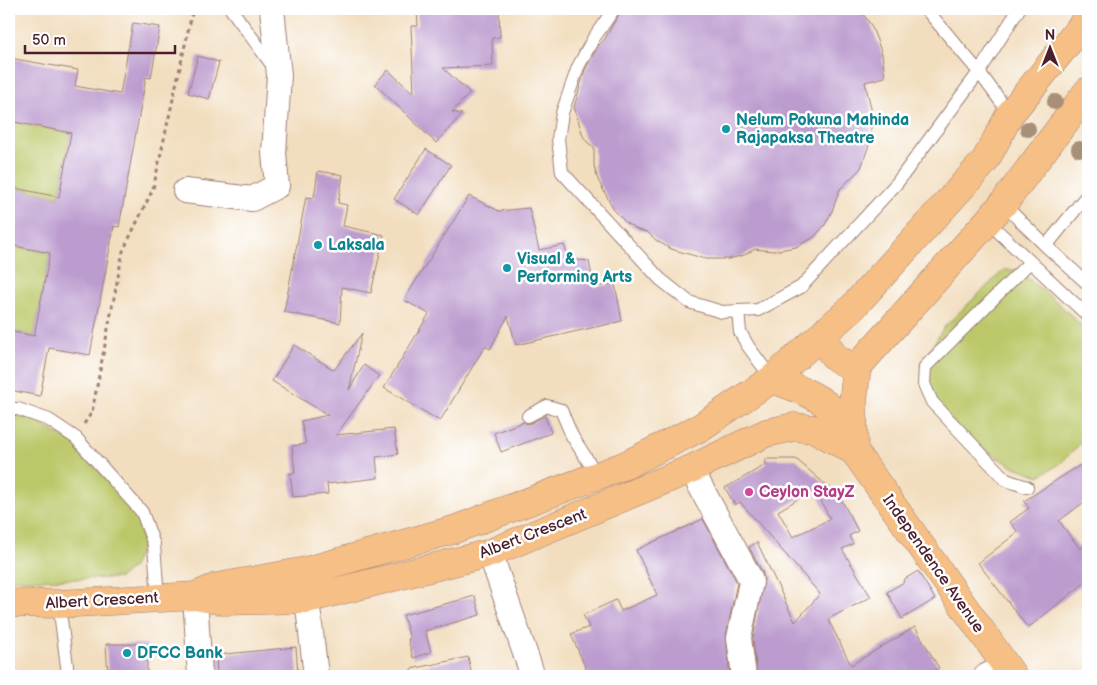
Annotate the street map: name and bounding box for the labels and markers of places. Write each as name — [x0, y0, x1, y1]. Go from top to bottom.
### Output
place label: Nelum Pokuna Mahinda Rajapaksa Theatre — [736, 111, 909, 148]
marker: Nelum Pokuna Mahinda Rajapaksa Theatre — [720, 123, 732, 135]
place label: Laksala — [328, 236, 385, 255]
marker: Laksala — [312, 239, 324, 251]
place label: Visual & Performing Arts — [517, 250, 632, 287]
marker: Visual & Performing Arts — [501, 262, 513, 274]
place label: Ceylon StayZ — [759, 483, 855, 502]
marker: Ceylon StayZ — [743, 486, 755, 498]
place label: DFCC Bank — [137, 644, 223, 663]
marker: DFCC Bank — [121, 647, 133, 659]

